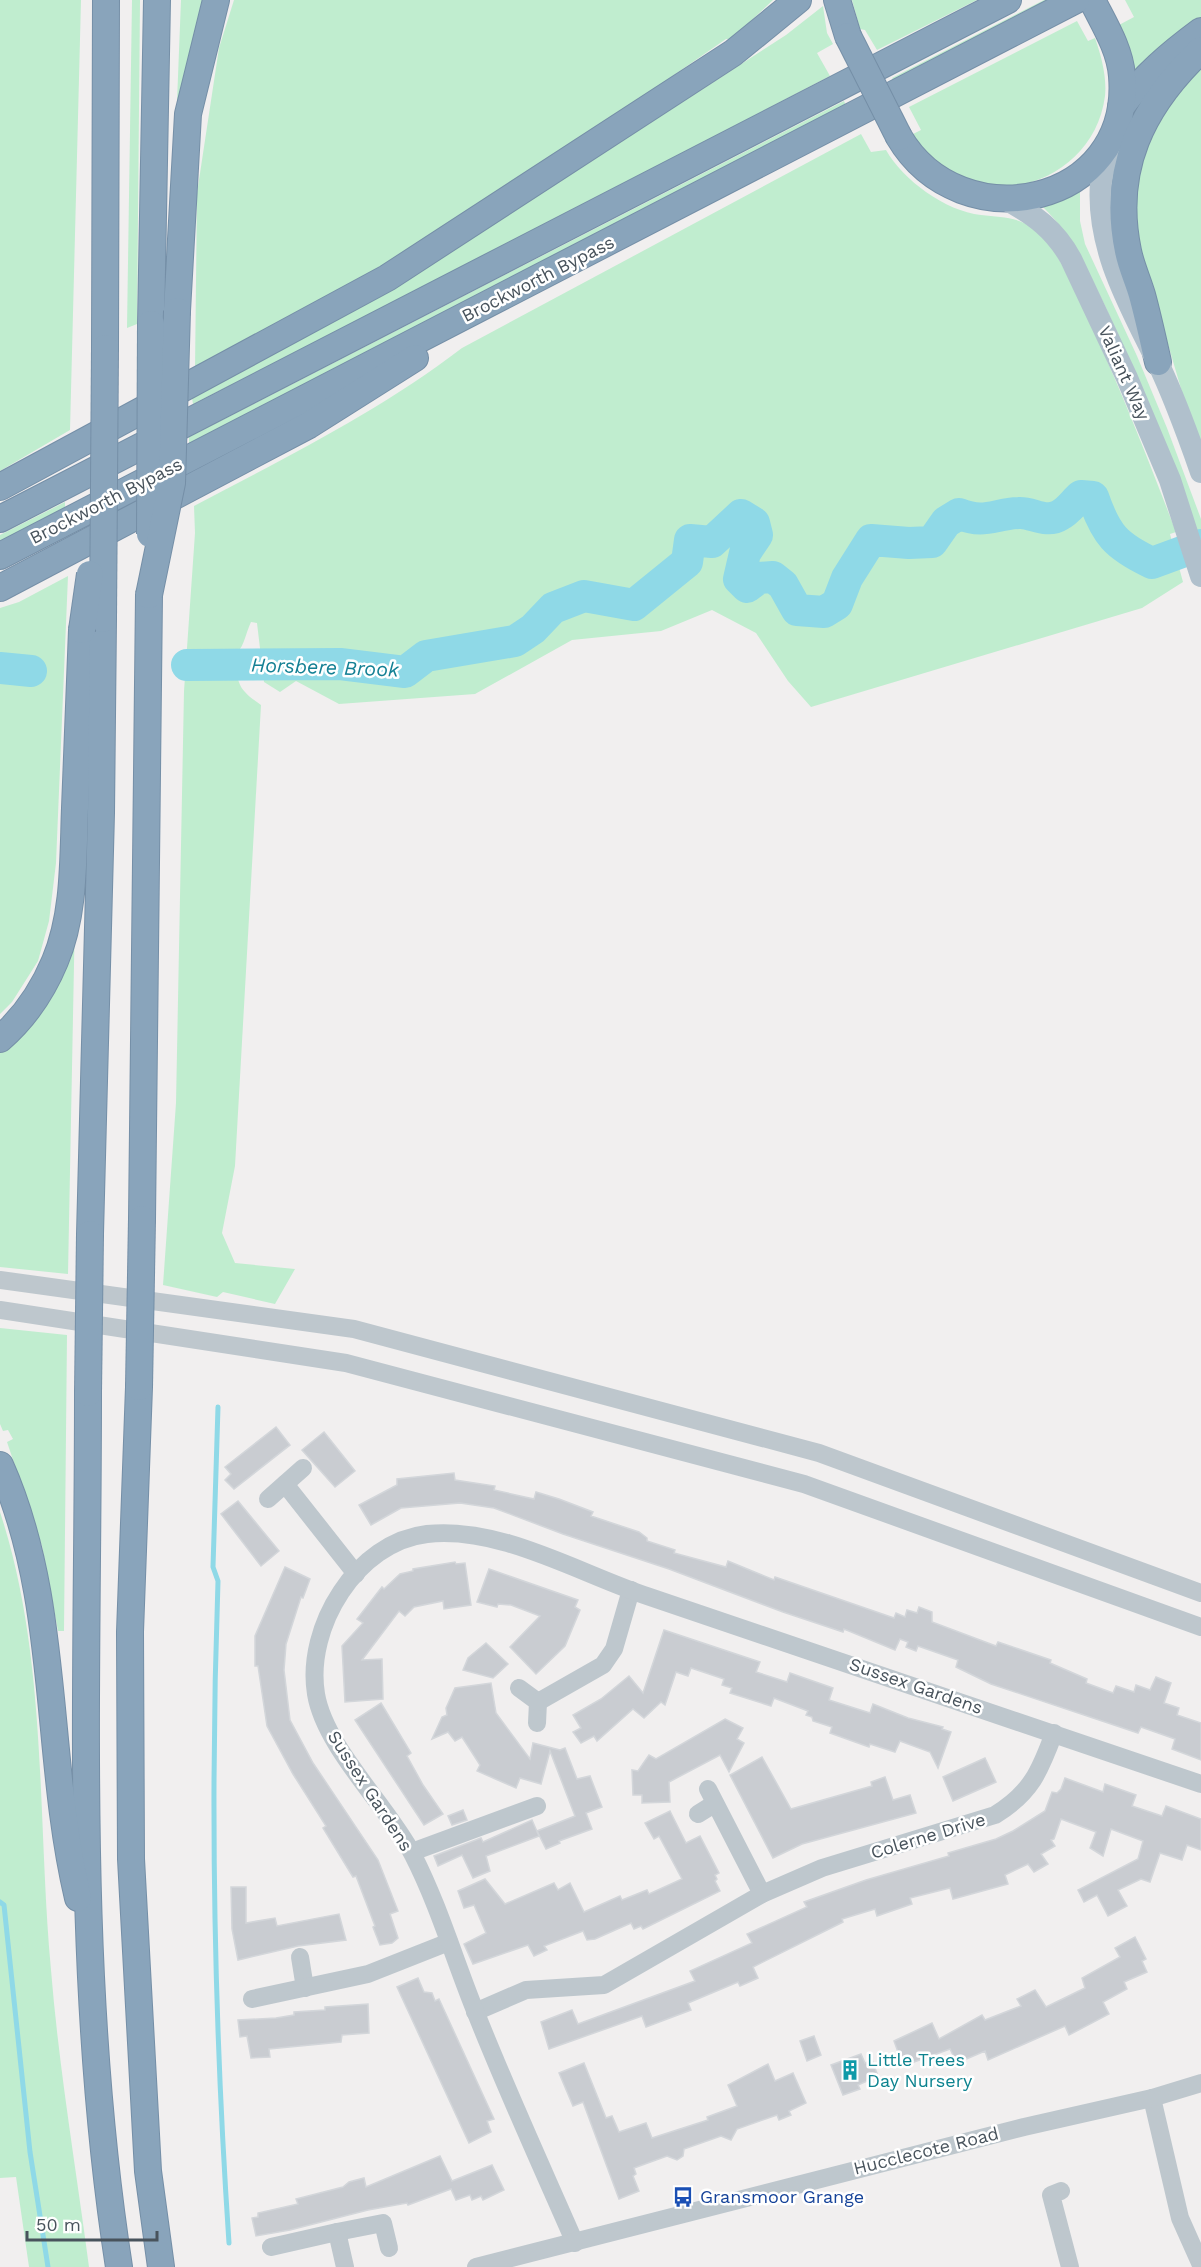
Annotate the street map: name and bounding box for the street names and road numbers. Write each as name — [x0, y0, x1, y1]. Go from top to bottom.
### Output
street label: Brockworth Bypass — [458, 231, 618, 326]
street label: Valiant Way — [1094, 322, 1155, 424]
street label: Brockworth Bypass — [26, 453, 186, 548]
street label: Sussex Gardens — [847, 1653, 986, 1718]
street label: Sussex Gardens — [324, 1726, 417, 1855]
street label: Colerne Drive — [868, 1808, 988, 1863]
street label: Hucclecote Road — [851, 2122, 1001, 2179]

